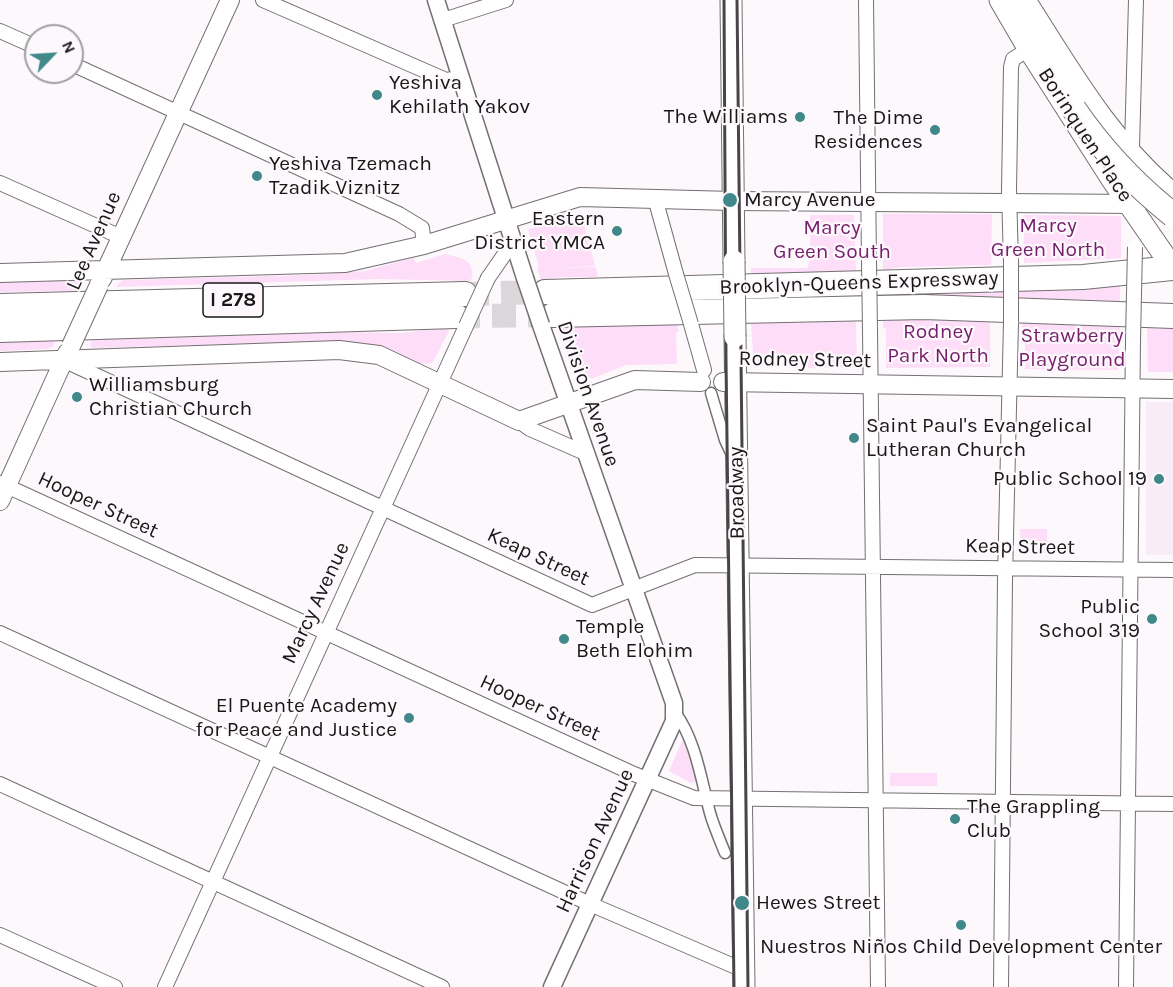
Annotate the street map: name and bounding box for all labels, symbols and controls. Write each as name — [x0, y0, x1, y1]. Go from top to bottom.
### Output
north arrow — [24, 24, 84, 84]
text: N — [58, 38, 80, 56]
street label: Borinquen Place — [1032, 63, 1138, 207]
place label: Yeshiva Kehilath Yakov — [389, 70, 530, 120]
marker: Yeshiva Kehilath Yakov — [370, 88, 384, 102]
place label: The Williams — [664, 104, 788, 130]
place label: The Dime Residences — [814, 105, 923, 155]
marker: The Williams — [793, 110, 807, 124]
marker: The Dime Residences — [928, 123, 942, 137]
place label: Yeshiva Tzemach Tzadik Viznitz — [269, 151, 432, 201]
marker: Yeshiva Tzemach Tzadik Viznitz — [250, 169, 264, 183]
place label: Marcy Avenue — [744, 187, 876, 213]
street label: Lee Avenue — [61, 188, 127, 294]
marker: Marcy Avenue — [721, 191, 739, 209]
place label: Eastern District YMCA — [474, 206, 605, 256]
park label: Marcy Green North — [991, 213, 1105, 263]
park label: Marcy Green South — [773, 215, 891, 265]
marker: Eastern District YMCA — [610, 224, 624, 238]
street label: Brooklyn-Queens Expressway — [719, 266, 999, 300]
road number: I 278 — [203, 283, 263, 317]
street label: Division Avenue — [551, 318, 625, 470]
park label: Rodney Park North — [887, 319, 989, 369]
park label: Strawberry Playground — [1018, 323, 1126, 373]
street label: Rodney Street — [738, 346, 872, 374]
place label: Williamsburg Christian Church — [89, 372, 252, 422]
marker: Williamsburg Christian Church — [70, 390, 84, 404]
place label: Saint Paul's Evangelical Lutheran Church — [866, 413, 1092, 463]
marker: Saint Paul's Evangelical Lutheran Church — [847, 431, 861, 445]
street label: Broadway — [724, 446, 750, 540]
street label: Hooper Street — [34, 466, 162, 544]
place label: Public School 19 — [993, 466, 1147, 492]
marker: Public School 19 — [1152, 472, 1166, 486]
street label: Keap Street — [483, 522, 593, 592]
street label: Keap Street — [965, 533, 1075, 561]
street label: Marcy Avenue — [277, 538, 355, 668]
place label: Public School 319 — [1038, 594, 1140, 644]
marker: Public School 319 — [1145, 612, 1159, 626]
place label: Temple Beth Elohim — [576, 614, 693, 664]
marker: Temple Beth Elohim — [557, 632, 571, 646]
street label: Hooper Street — [476, 669, 604, 747]
place label: El Puente Academy for Peace and Justice — [196, 693, 397, 743]
marker: El Puente Academy for Peace and Justice — [402, 711, 416, 725]
street label: Harrison Avenue — [551, 765, 639, 917]
place label: The Grappling Club — [967, 794, 1100, 844]
marker: The Grappling Club — [948, 812, 962, 826]
place label: Hewes Street — [756, 890, 880, 916]
marker: Hewes Street — [733, 894, 751, 912]
marker: Nuestros Niños Child Development Center — [954, 918, 968, 932]
place label: Nuestros Niños Child Development Center — [760, 934, 1162, 960]

